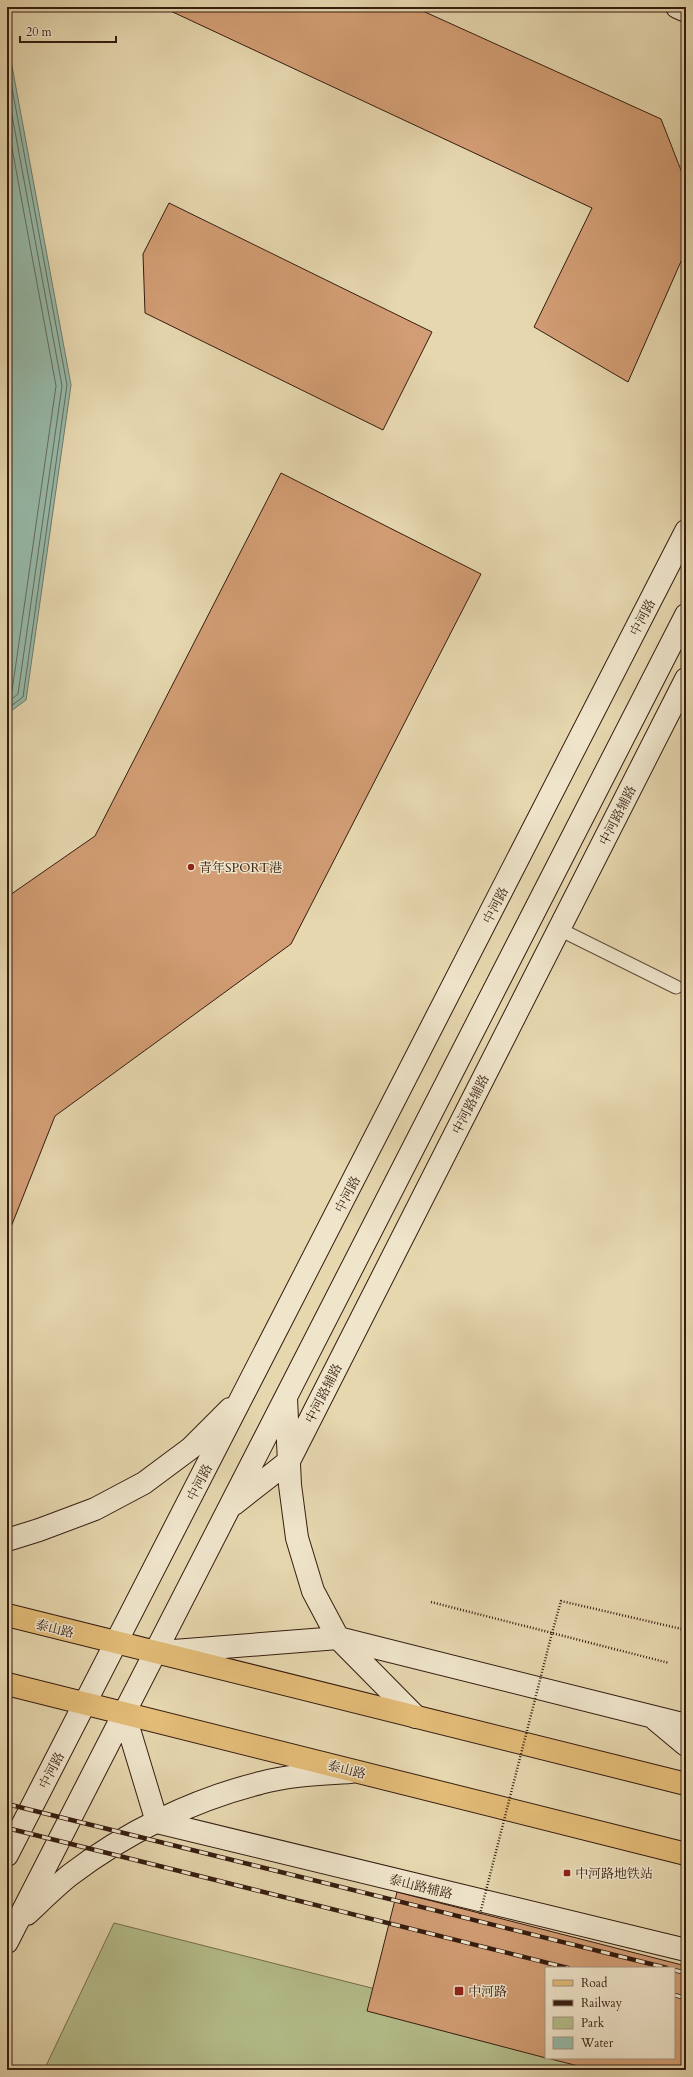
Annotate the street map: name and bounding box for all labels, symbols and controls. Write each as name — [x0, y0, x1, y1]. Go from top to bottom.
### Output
scale bar — [20, 18, 116, 44]
text: 20 m — [26, 24, 53, 40]
street label: 中河路 — [626, 596, 660, 639]
street label: 中河路辅路 — [595, 782, 641, 849]
place label: 青年SPORT港 — [199, 859, 282, 877]
marker: 青年SPORT港 — [186, 862, 196, 872]
street label: 中河路 — [479, 884, 513, 927]
street label: 中河路辅路 — [448, 1071, 494, 1138]
street label: 中河路 — [331, 1173, 365, 1216]
street label: 中河路辅路 — [301, 1360, 347, 1427]
street label: 中河路 — [183, 1461, 217, 1504]
street label: 泰山路 — [34, 1616, 76, 1642]
street label: 中河路 — [35, 1749, 69, 1792]
street label: 泰山路 — [326, 1757, 368, 1783]
place label: 中河路地铁站 — [575, 1865, 653, 1883]
marker: 中河路地铁站 — [562, 1868, 572, 1878]
street label: 泰山路辅路 — [387, 1870, 454, 1904]
legend — [545, 1967, 675, 2059]
text: Road — [581, 1975, 608, 1991]
place label: 中河路 — [468, 1983, 507, 2001]
marker: 中河路 — [453, 1985, 465, 1997]
text: Railway — [581, 1995, 623, 2011]
text: Park — [581, 2015, 605, 2031]
text: Water — [580, 2035, 614, 2051]

